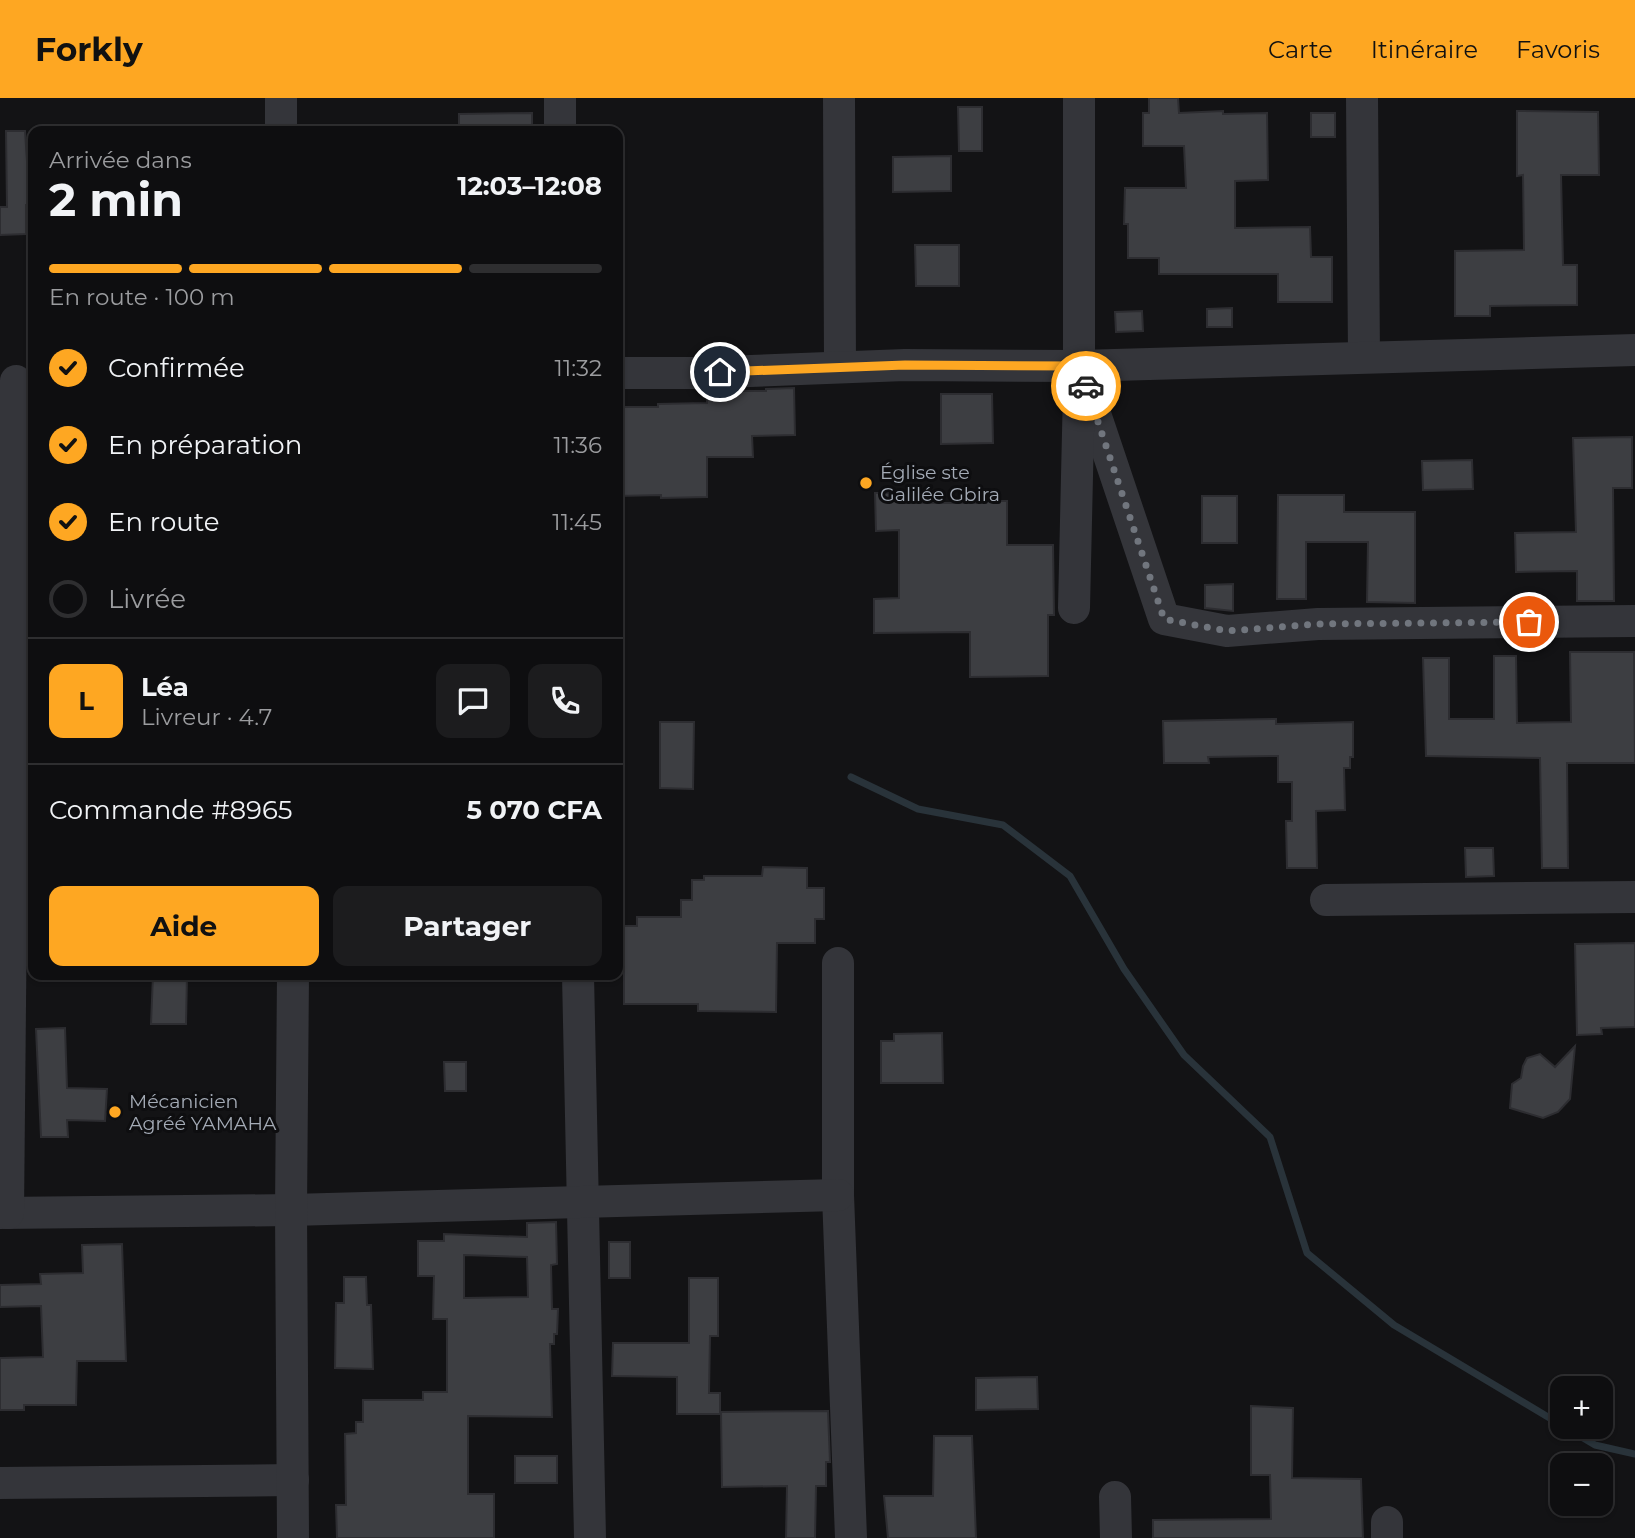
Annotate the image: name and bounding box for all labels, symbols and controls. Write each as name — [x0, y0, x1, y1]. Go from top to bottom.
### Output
text: Forkly — [35, 29, 143, 69]
text: Carte — [1268, 35, 1333, 64]
text: Itinéraire — [1371, 35, 1478, 64]
text: Favoris — [1516, 35, 1600, 64]
text: Arrivée dans — [49, 146, 192, 174]
text: 12:03–12:08 — [457, 170, 602, 202]
text: 2 min — [49, 171, 183, 228]
text: En route · 100 m — [49, 283, 235, 311]
pin — [690, 342, 750, 402]
icon: check — [49, 349, 87, 387]
courier — [1051, 351, 1121, 421]
text: Confirmée — [108, 352, 245, 384]
icon: home — [701, 353, 739, 391]
text: 11:32 — [555, 354, 602, 382]
icon: car — [1067, 367, 1105, 405]
icon: check — [49, 426, 87, 464]
text: En préparation — [108, 429, 302, 461]
text: 11:36 — [554, 431, 602, 459]
place label: Église ste Galilée Gbira — [880, 461, 1000, 506]
marker: Église ste Galilée Gbira — [858, 475, 874, 491]
icon: check — [49, 503, 87, 541]
text: En route — [108, 506, 219, 538]
text: 11:45 — [552, 508, 602, 536]
text: Livrée — [108, 583, 186, 615]
pin — [1499, 592, 1559, 652]
icon: bag — [1510, 603, 1548, 641]
button: chat — [436, 664, 510, 738]
button: phone — [528, 664, 602, 738]
text: Léa — [141, 671, 189, 703]
text: L — [78, 685, 94, 717]
text: Livreur · 4.7 — [141, 703, 272, 731]
text: Commande #8965 — [49, 794, 292, 826]
text: 5 070 CFA — [466, 794, 602, 826]
button: Aide — [49, 886, 319, 966]
button: Partager — [333, 886, 602, 966]
place label: Mécanicien Agréé YAMAHA — [129, 1090, 277, 1135]
marker: Mécanicien Agréé YAMAHA — [107, 1104, 123, 1120]
map controls — [1550, 1376, 1613, 1516]
button: + — [1550, 1376, 1613, 1439]
button: − — [1550, 1453, 1613, 1516]

